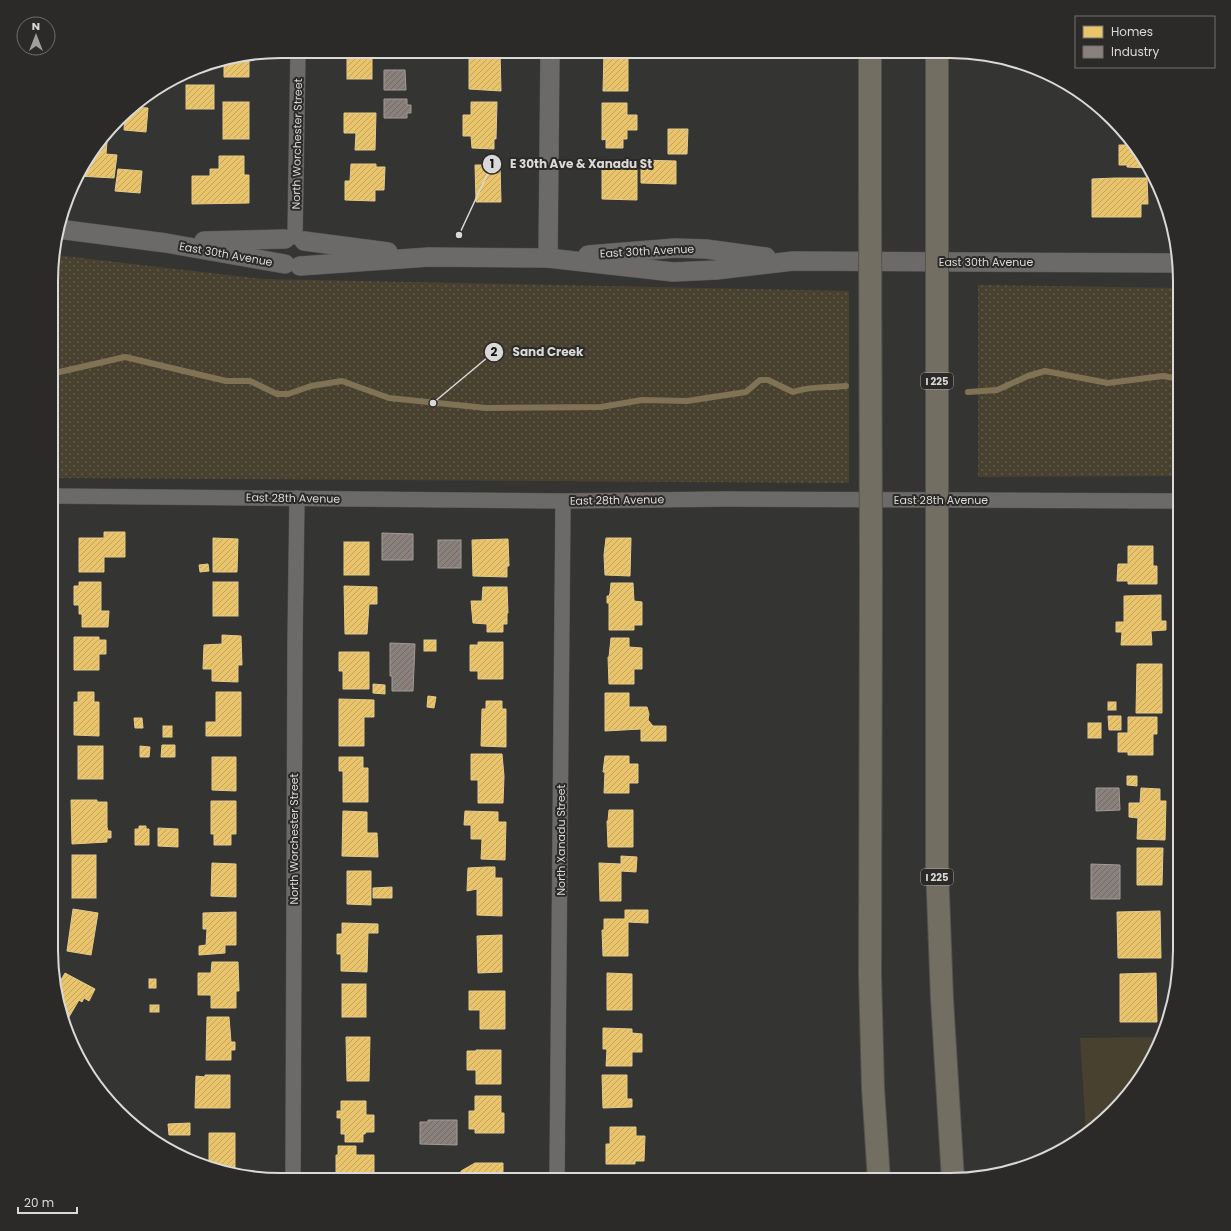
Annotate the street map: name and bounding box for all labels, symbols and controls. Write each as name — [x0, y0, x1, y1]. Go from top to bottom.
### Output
north arrow — [16, 16, 56, 56]
legend — [1075, 16, 1215, 68]
text: N — [32, 18, 40, 34]
text: Homes — [1111, 23, 1153, 40]
text: Industry — [1111, 43, 1160, 60]
street label: North Worchester Street — [288, 78, 306, 210]
callout: E 30th Ave & Xanadu St — [482, 152, 660, 176]
text: 1 — [490, 155, 494, 172]
text: E 30th Ave & Xanadu St — [510, 155, 652, 172]
street label: East 30th Avenue — [178, 238, 274, 270]
street label: East 30th Avenue — [599, 241, 695, 261]
street label: East 30th Avenue — [939, 254, 1033, 270]
callout: Sand Creek — [484, 340, 591, 364]
text: 2 — [491, 343, 498, 360]
text: Sand Creek — [513, 343, 584, 360]
road number: I 225 — [921, 373, 953, 389]
street label: East 28th Avenue — [246, 489, 340, 507]
street label: East 28th Avenue — [570, 491, 664, 509]
street label: East 28th Avenue — [894, 492, 988, 508]
street label: North Worchester Street — [286, 773, 302, 905]
street label: North Xanadu Street — [553, 784, 569, 896]
road number: I 225 — [921, 869, 953, 885]
scale bar — [18, 1189, 77, 1215]
text: 20 m — [24, 1194, 54, 1211]

